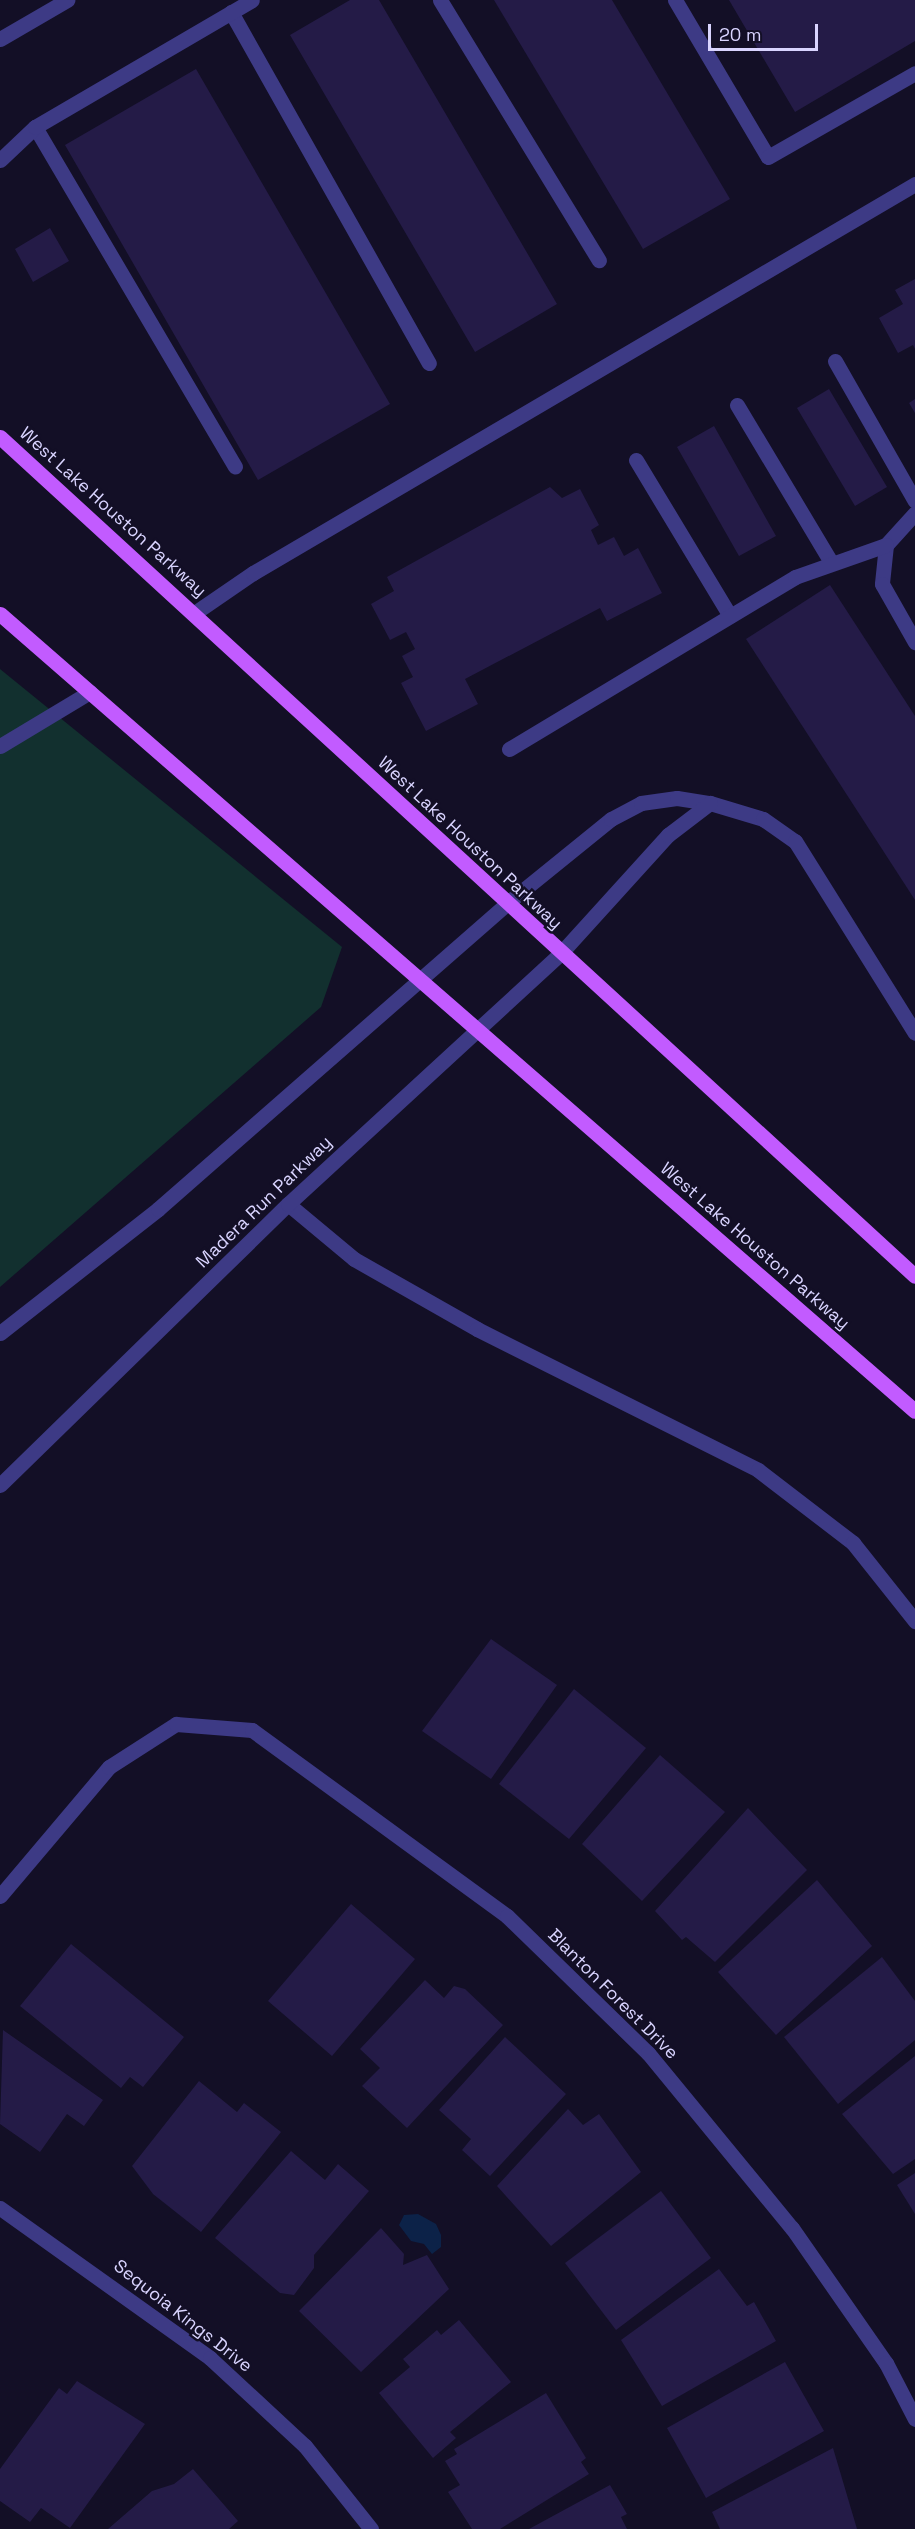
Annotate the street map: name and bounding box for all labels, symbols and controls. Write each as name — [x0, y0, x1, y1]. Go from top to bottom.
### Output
scale bar — [711, 12, 820, 50]
text: 20 m — [719, 23, 762, 46]
street label: West Lake Houston Parkway — [15, 422, 211, 602]
street label: West Lake Houston Parkway — [373, 752, 567, 934]
street label: Madera Run Parkway — [192, 1132, 336, 1272]
street label: West Lake Houston Parkway — [656, 1158, 854, 1334]
street label: Blanton Forest Drive — [543, 1924, 683, 2064]
street label: Sequoia Kings Drive — [109, 2255, 257, 2377]

